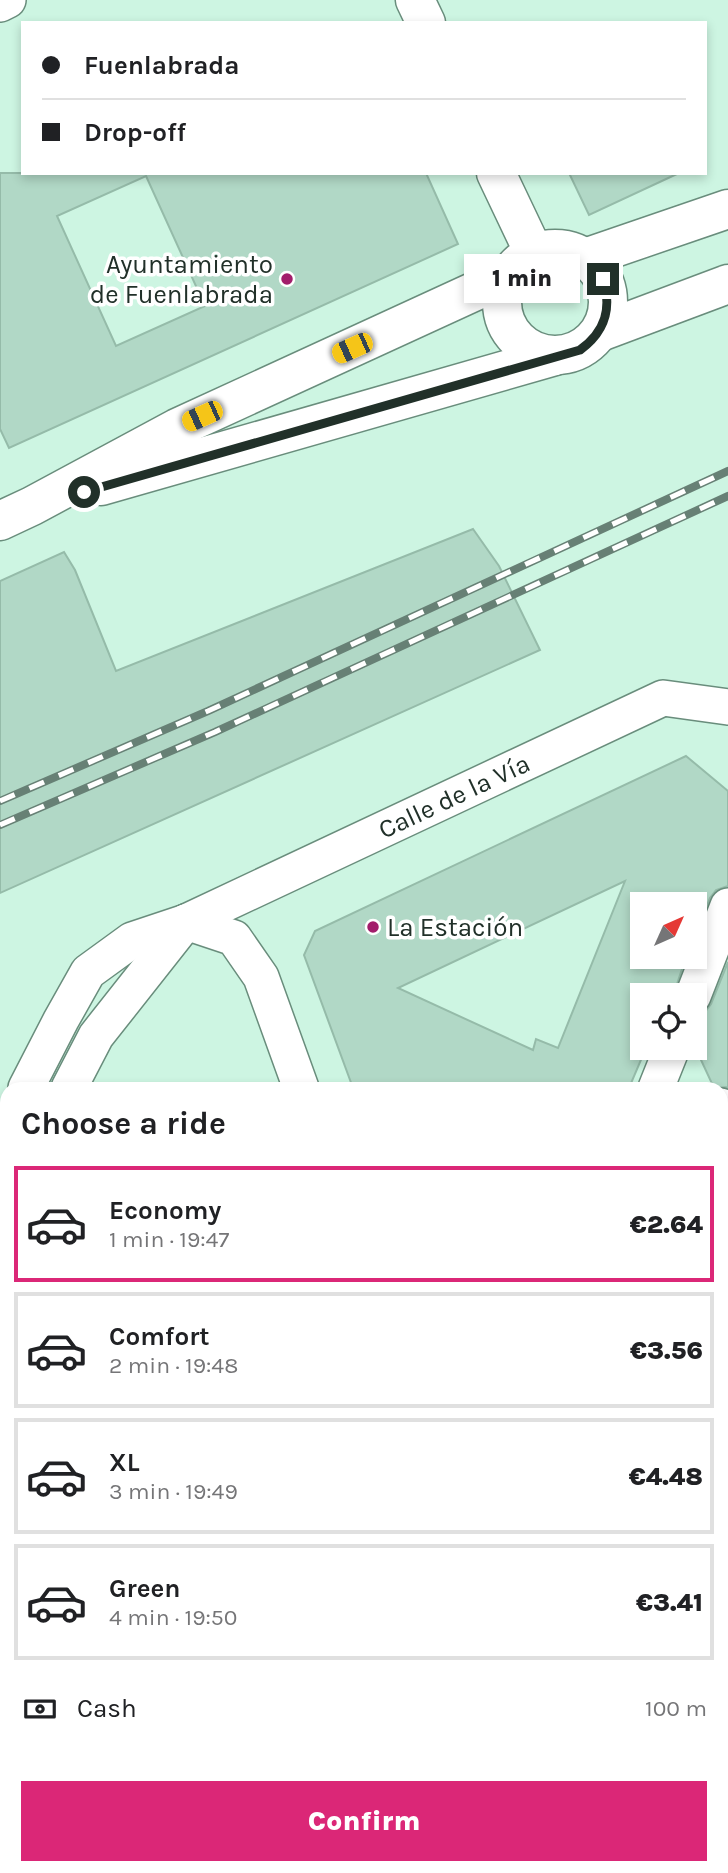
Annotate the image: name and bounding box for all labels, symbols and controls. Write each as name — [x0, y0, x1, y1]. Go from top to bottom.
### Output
text: Fuenlabrada — [84, 50, 240, 81]
text: Drop-off — [84, 117, 186, 148]
place label: Ayuntamiento de Fuenlabrada — [90, 249, 273, 310]
callout: 1 min — [463, 254, 578, 304]
route end — [587, 263, 619, 295]
text: 1 min — [492, 265, 552, 292]
marker: Ayuntamiento de Fuenlabrada — [279, 271, 295, 287]
car — [329, 330, 376, 366]
car — [179, 398, 226, 434]
route start — [68, 476, 100, 508]
street label: Calle de la Vía — [373, 747, 535, 845]
north arrow — [630, 892, 707, 970]
map controls — [630, 892, 707, 1060]
place label: La Estación — [387, 912, 523, 943]
marker: La Estación — [365, 919, 381, 935]
button: locate — [630, 983, 707, 1060]
text: Choose a ride — [21, 1105, 226, 1142]
icon: car — [25, 1193, 88, 1256]
text: Economy — [109, 1195, 221, 1226]
text: €2.64 — [630, 1209, 703, 1240]
text: 1 min · 19:47 — [109, 1226, 229, 1253]
icon: car — [25, 1319, 88, 1382]
text: Comfort — [109, 1321, 210, 1352]
text: €3.56 — [630, 1335, 703, 1366]
text: 2 min · 19:48 — [109, 1352, 238, 1379]
icon: car — [25, 1445, 88, 1508]
text: XL — [109, 1447, 140, 1478]
text: €4.48 — [629, 1461, 703, 1492]
text: 3 min · 19:49 — [109, 1478, 238, 1505]
icon: car — [25, 1571, 88, 1634]
text: Green — [109, 1573, 181, 1604]
text: €3.41 — [636, 1587, 703, 1618]
text: 4 min · 19:50 — [109, 1604, 237, 1631]
icon: cash — [21, 1690, 59, 1728]
text: Cash — [77, 1693, 137, 1724]
text: 100 m — [645, 1695, 707, 1722]
button: Confirm — [21, 1781, 707, 1861]

